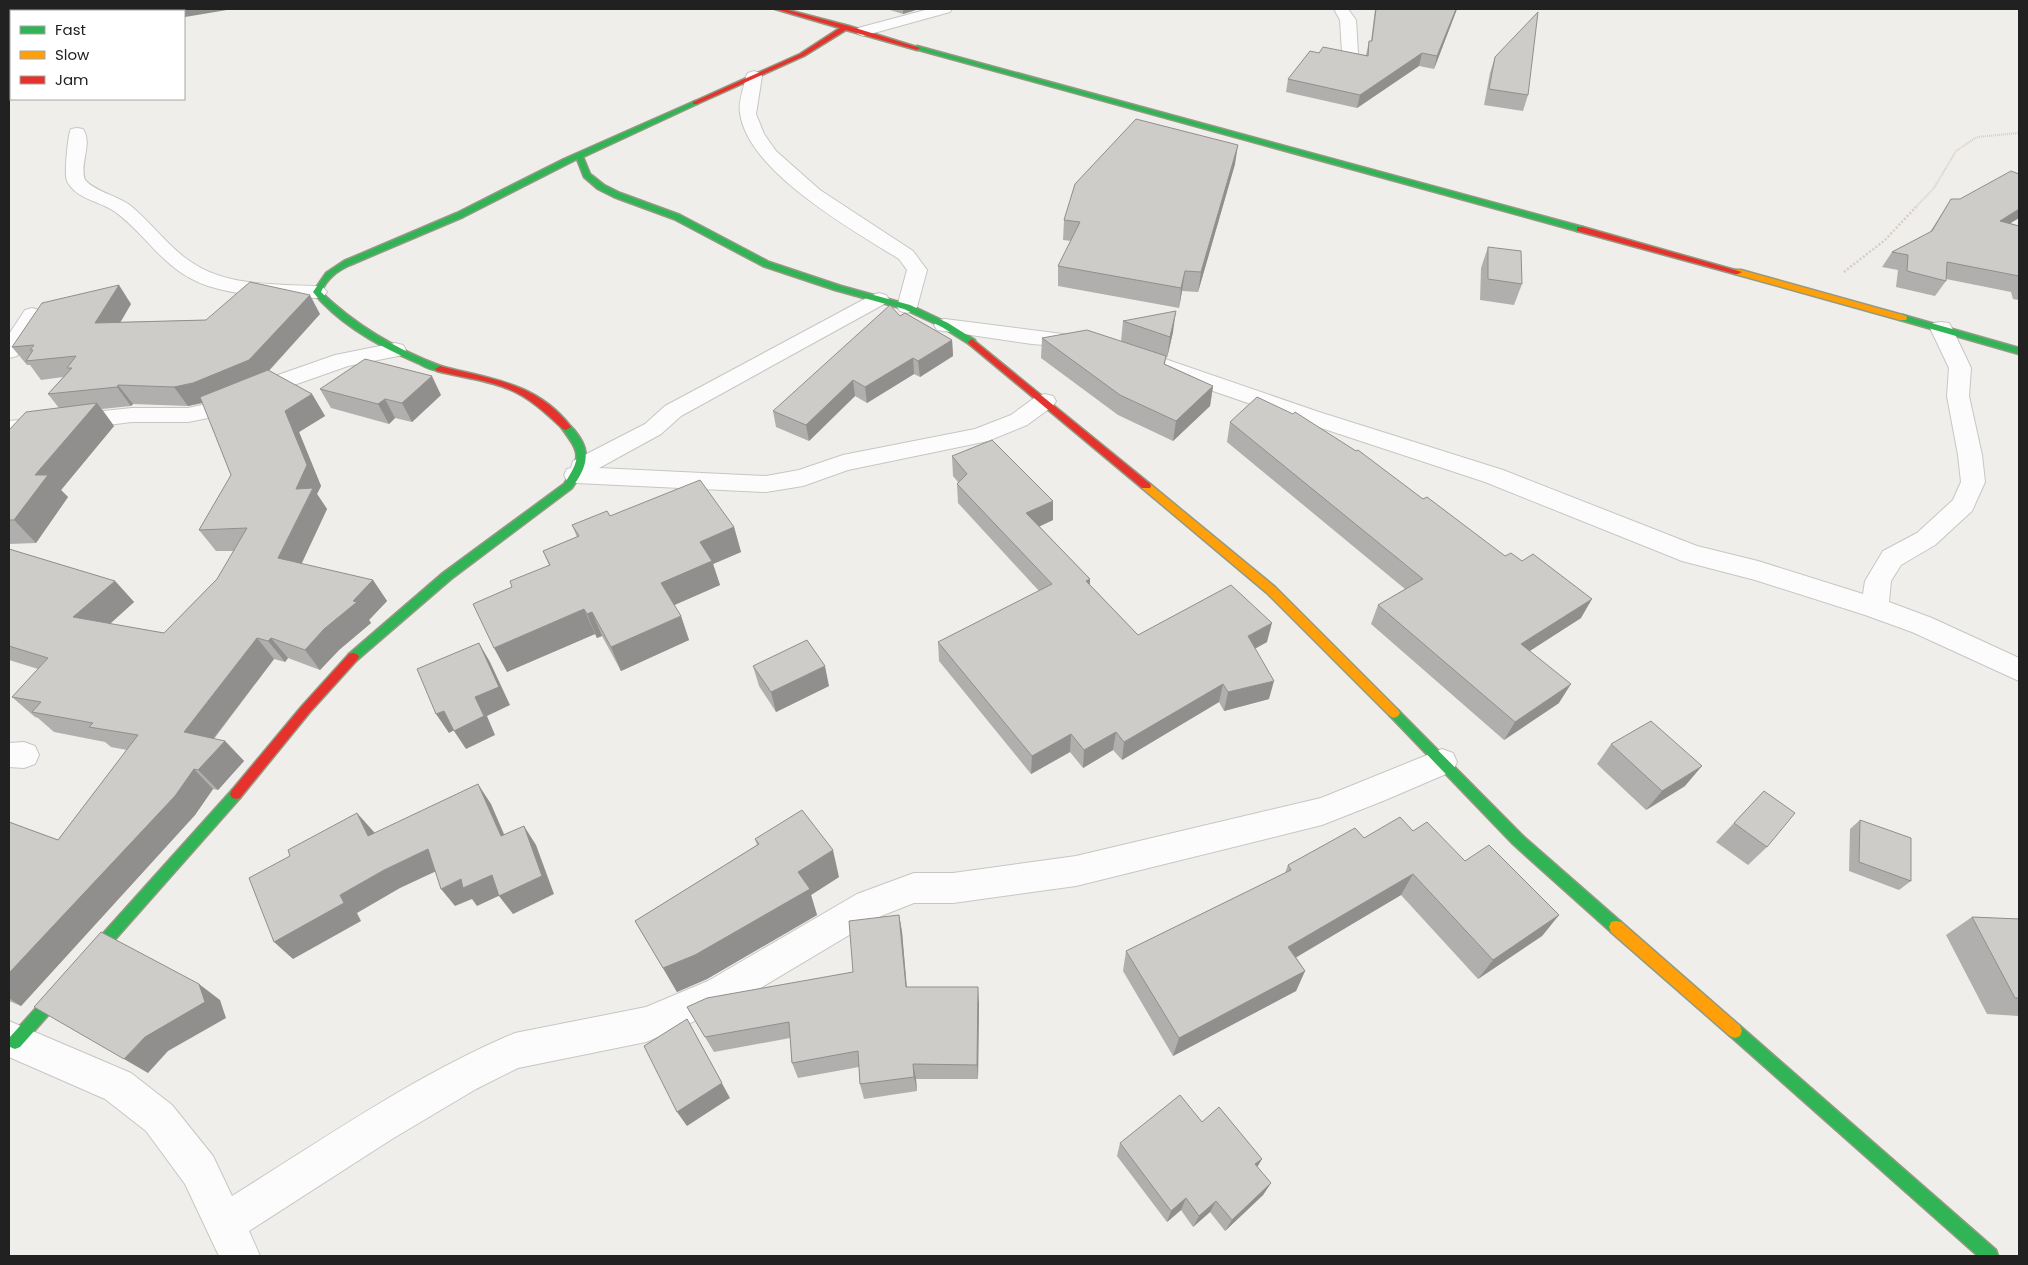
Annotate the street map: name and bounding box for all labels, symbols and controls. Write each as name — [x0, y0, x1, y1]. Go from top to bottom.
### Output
legend — [10, 10, 185, 100]
text: Fast — [55, 19, 86, 40]
text: Slow — [55, 44, 90, 65]
text: Jam — [55, 69, 89, 90]

